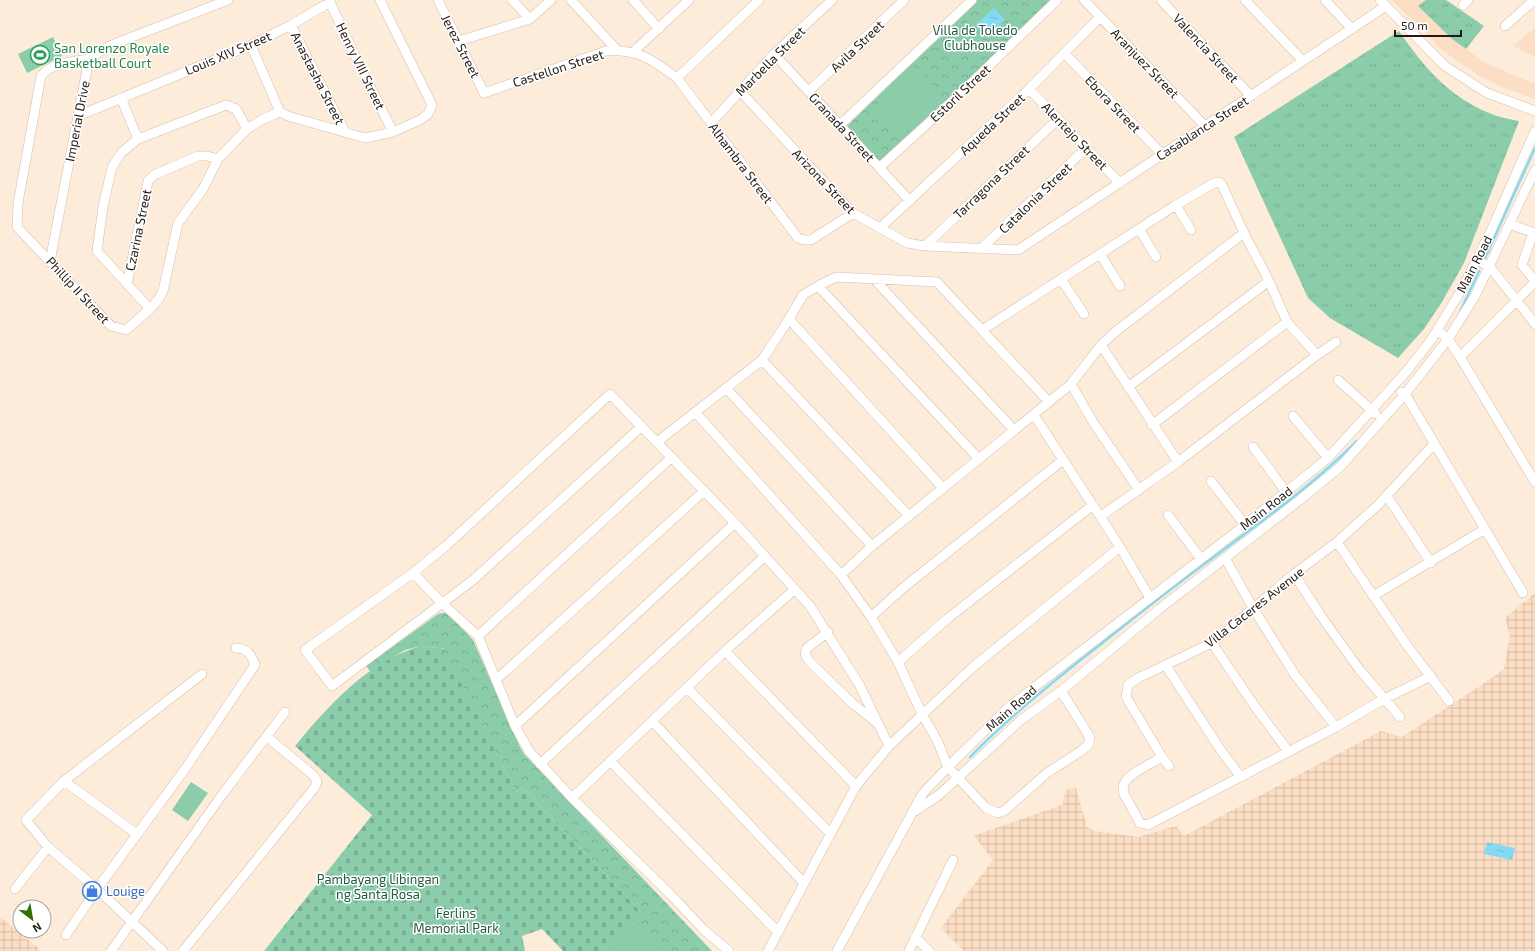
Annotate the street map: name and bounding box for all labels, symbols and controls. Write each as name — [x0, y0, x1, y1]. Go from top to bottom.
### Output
street label: Valencia Street — [1170, 10, 1242, 86]
street label: Jerez Street — [438, 12, 484, 80]
scale bar — [1395, 12, 1461, 38]
street label: Avila Street — [827, 17, 887, 75]
text: 50 m — [1401, 18, 1428, 32]
street label: Henry VIII Street — [333, 20, 389, 112]
park label: Villa de Toledo Clubhouse — [932, 22, 1018, 53]
street label: Marbella Street — [732, 23, 808, 99]
street label: Aranjuez Street — [1108, 25, 1182, 101]
street label: Louis XIV Street — [182, 28, 274, 78]
street label: Anastasha Street — [288, 29, 348, 127]
place label: San Lorenzo Royale Basketball Court — [54, 40, 169, 71]
sports icon: San Lorenzo Royale Basketball Court — [29, 44, 51, 66]
street label: Castellon Street — [510, 46, 606, 90]
street label: Estoril Street — [926, 61, 994, 125]
street label: Ebora Street — [1082, 72, 1144, 136]
street label: Imperial Drive — [61, 79, 93, 163]
street label: Granada Street — [806, 89, 878, 165]
street label: Aqueda Street — [956, 90, 1028, 158]
street label: Casablanca Street — [1153, 92, 1251, 164]
street label: Alentejo Street — [1039, 99, 1111, 173]
street label: Alhambra Street — [705, 120, 777, 207]
street label: Tarragona Street — [950, 142, 1032, 222]
street label: Arizona Street — [789, 145, 859, 217]
street label: Catalonia Street — [995, 159, 1075, 237]
street label: Czarina Street — [122, 188, 154, 272]
street label: Main Road — [1453, 233, 1495, 295]
street label: Phillip II Street — [43, 253, 113, 327]
street label: Main Road — [1237, 483, 1295, 533]
street label: Villa Caceres Avenue — [1201, 563, 1307, 651]
street label: Main Road — [982, 682, 1040, 734]
park label: Pambayang Libingan ng Santa Rosa — [317, 871, 439, 902]
shop icon: Louige — [81, 880, 103, 902]
place label: Louige — [106, 883, 145, 899]
north arrow — [12, 899, 52, 939]
park label: Ferlins Memorial Park — [413, 905, 499, 936]
text: N — [31, 920, 44, 936]

